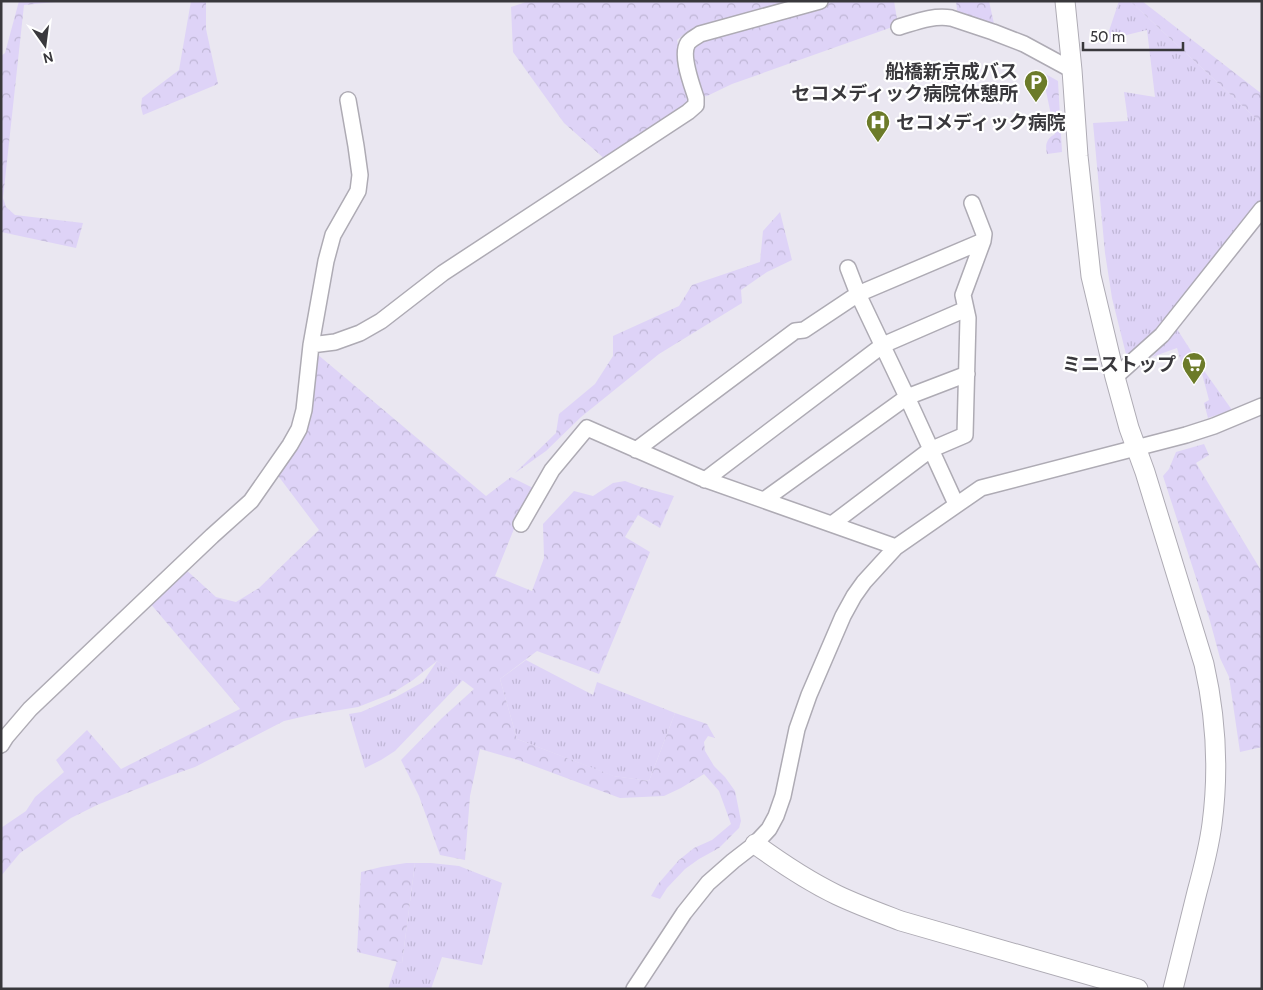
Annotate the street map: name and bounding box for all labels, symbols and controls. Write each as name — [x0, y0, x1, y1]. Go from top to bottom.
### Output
north arrow — [20, 20, 70, 70]
scale bar — [1083, 20, 1183, 52]
text: 50 m — [1090, 28, 1125, 46]
text: N — [41, 48, 55, 68]
place label: 船橋新京成バス セコメディック病院休憩所 — [791, 60, 1018, 105]
parking icon: 船橋新京成バス セコメディック病院休憩所 — [1023, 69, 1049, 103]
hospital icon: セコメディック病院 — [865, 109, 891, 143]
place label: セコメディック病院 — [896, 111, 1066, 134]
supermarket icon: ミニストップ — [1181, 351, 1207, 385]
place label: ミニストップ — [1062, 353, 1176, 376]

